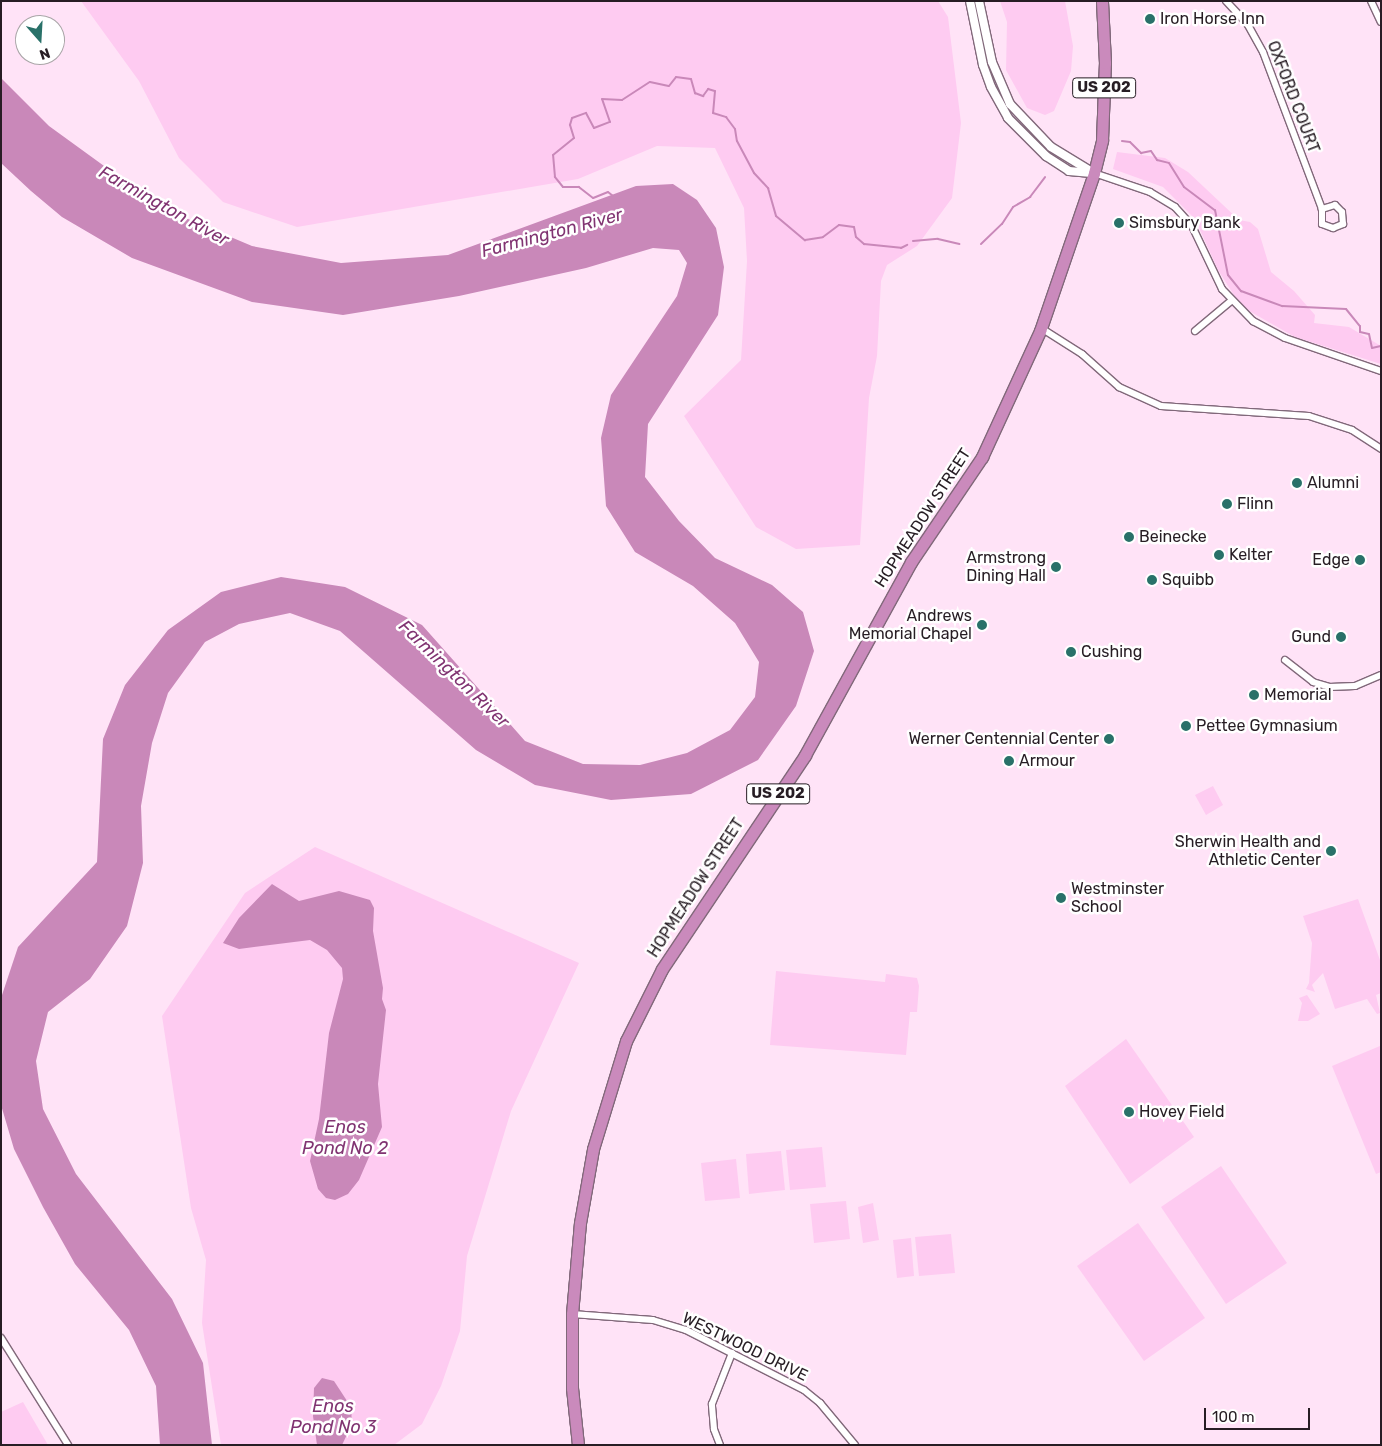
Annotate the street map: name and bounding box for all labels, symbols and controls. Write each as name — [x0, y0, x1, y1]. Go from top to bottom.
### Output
place label: Iron Horse Inn — [1160, 9, 1265, 29]
marker: Iron Horse Inn — [1144, 13, 1156, 25]
north arrow — [15, 15, 65, 65]
street label: OXFORD COURT — [1263, 38, 1323, 156]
text: N — [37, 44, 52, 63]
road number: US 202 — [1072, 76, 1136, 100]
water label: Farmington River — [95, 161, 233, 251]
water label: Farmington River — [479, 204, 625, 262]
place label: Simsbury Bank — [1129, 213, 1241, 233]
marker: Simsbury Bank — [1113, 217, 1125, 229]
street label: HOPMEADOW STREET — [871, 445, 975, 591]
place label: Alumni — [1307, 473, 1359, 493]
marker: Alumni — [1291, 477, 1303, 489]
place label: Flinn — [1237, 494, 1273, 514]
marker: Flinn — [1221, 498, 1233, 510]
place label: Beinecke — [1139, 527, 1207, 547]
marker: Beinecke — [1123, 531, 1135, 543]
place label: Kelter — [1229, 545, 1272, 565]
place label: Armstrong Dining Hall — [966, 548, 1046, 586]
marker: Kelter — [1213, 549, 1225, 561]
place label: Edge — [1312, 550, 1350, 570]
marker: Edge — [1354, 554, 1366, 566]
marker: Armstrong Dining Hall — [1050, 561, 1062, 573]
place label: Squibb — [1162, 570, 1214, 590]
marker: Squibb — [1146, 574, 1158, 586]
place label: Andrews Memorial Chapel — [849, 606, 972, 644]
water label: Farmington River — [394, 616, 514, 732]
marker: Andrews Memorial Chapel — [976, 619, 988, 631]
place label: Gund — [1291, 627, 1331, 647]
marker: Gund — [1335, 631, 1347, 643]
place label: Cushing — [1081, 642, 1142, 662]
marker: Cushing — [1065, 646, 1077, 658]
place label: Memorial — [1264, 685, 1332, 705]
marker: Memorial — [1248, 689, 1260, 701]
place label: Pettee Gymnasium — [1196, 716, 1338, 736]
marker: Pettee Gymnasium — [1180, 720, 1192, 732]
place label: Werner Centennial Center — [908, 729, 1099, 749]
marker: Werner Centennial Center — [1103, 733, 1115, 745]
place label: Armour — [1019, 751, 1075, 771]
marker: Armour — [1003, 755, 1015, 767]
road number: US 202 — [746, 782, 810, 806]
street label: HOPMEADOW STREET — [644, 815, 748, 961]
place label: Sherwin Health and Athletic Center — [1175, 832, 1321, 870]
marker: Sherwin Health and Athletic Center — [1325, 845, 1337, 857]
place label: Westminster School — [1071, 879, 1164, 917]
marker: Westminster School — [1055, 892, 1067, 904]
place label: Hovey Field — [1139, 1102, 1225, 1122]
marker: Hovey Field — [1123, 1106, 1135, 1118]
water label: Enos Pond No 2 — [302, 1117, 388, 1160]
street label: WESTWOOD DRIVE — [679, 1308, 811, 1386]
water label: Enos Pond No 3 — [290, 1396, 376, 1438]
scale bar — [1207, 1398, 1313, 1430]
text: 100 m — [1212, 1408, 1254, 1426]

